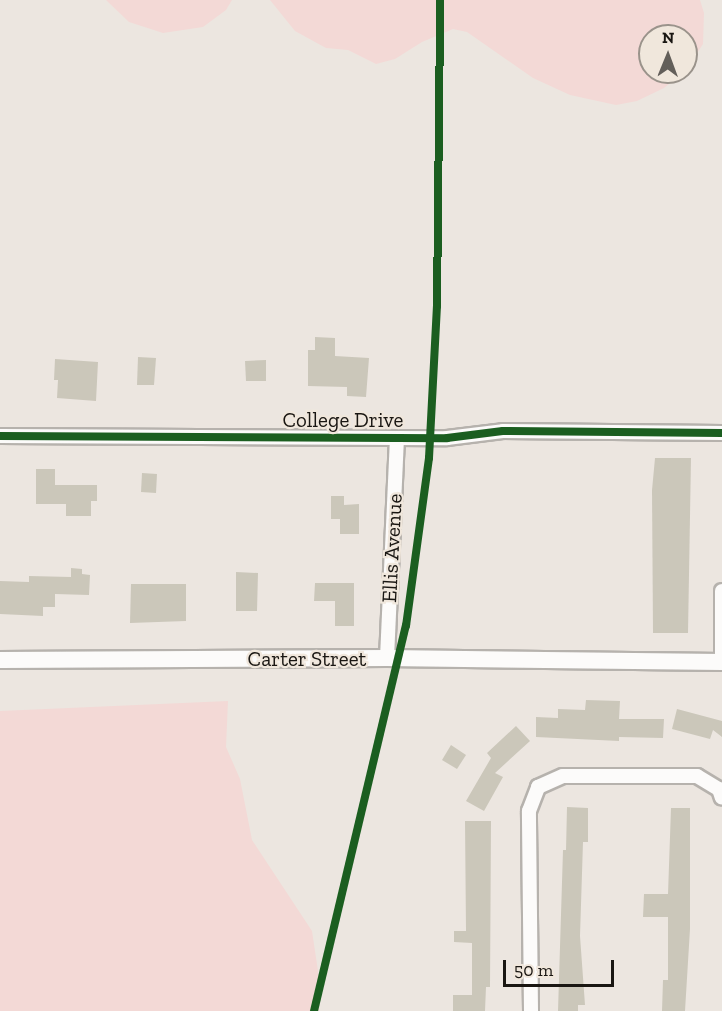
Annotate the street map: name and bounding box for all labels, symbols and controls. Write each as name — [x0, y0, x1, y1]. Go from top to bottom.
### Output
north arrow — [638, 24, 698, 84]
text: N — [662, 28, 675, 47]
street label: College Drive — [283, 407, 403, 433]
street label: Ellis Avenue — [377, 492, 407, 604]
street label: Carter Street — [247, 646, 367, 672]
scale bar — [506, 948, 617, 986]
text: 50 m — [514, 959, 553, 981]

